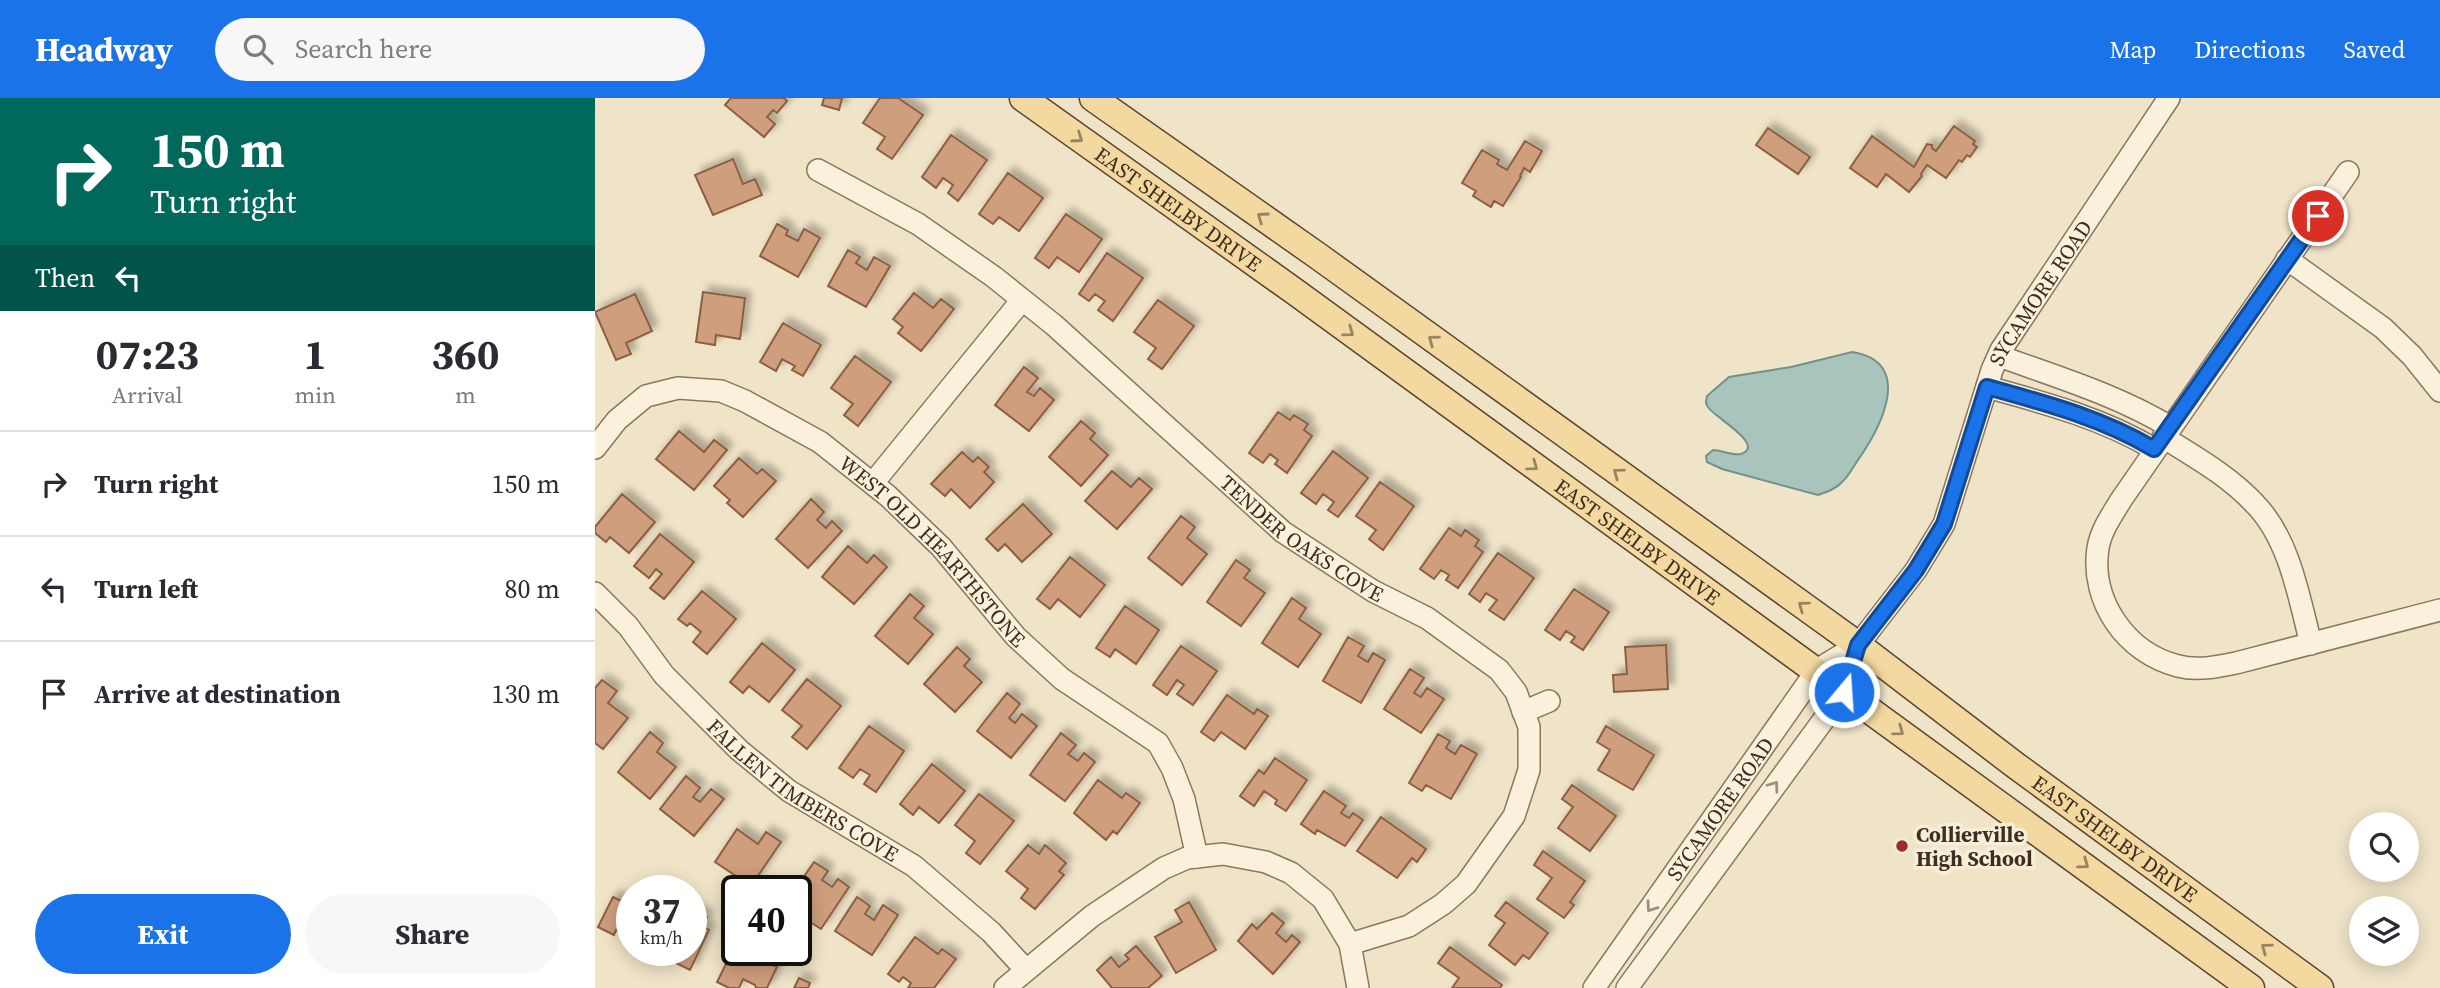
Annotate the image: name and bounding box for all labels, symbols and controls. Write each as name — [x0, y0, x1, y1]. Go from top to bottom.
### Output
search box — [215, 18, 705, 81]
text: Headway — [35, 27, 173, 72]
icon: search — [239, 30, 277, 68]
text: Search here — [295, 31, 432, 67]
text: Map — [2109, 33, 2156, 66]
text: Directions — [2194, 33, 2305, 66]
text: Saved — [2343, 33, 2405, 66]
text: 150 m — [150, 116, 285, 183]
icon: right — [35, 126, 126, 217]
one-way arrow — [1070, 129, 1083, 142]
street label: EAST SHELBY DRIVE — [1089, 139, 1268, 278]
text: Turn right — [150, 180, 296, 224]
pin — [2288, 186, 2348, 246]
icon: arrive — [2299, 197, 2337, 235]
one-way arrow — [1257, 213, 1270, 225]
street label: SYCAMORE ROAD — [1981, 214, 2098, 370]
icon: left — [109, 259, 147, 297]
text: Then — [35, 260, 95, 296]
one-way arrow — [1341, 323, 1354, 336]
text: 07:23 — [95, 325, 199, 383]
text: 1 — [304, 325, 327, 383]
text: 360 — [431, 325, 500, 383]
one-way arrow — [1429, 336, 1441, 348]
text: Arrival — [112, 379, 183, 411]
text: min — [294, 379, 336, 411]
text: m — [455, 379, 476, 411]
street label: WEST OLD HEARTHSTONE — [833, 448, 1032, 653]
one-way arrow — [1525, 457, 1538, 470]
icon: right — [35, 465, 73, 503]
text: Turn right — [94, 466, 218, 502]
text: 150 m — [492, 466, 560, 502]
street label: TENDER OAKS COVE — [1214, 468, 1389, 609]
one-way arrow — [1613, 469, 1626, 481]
street label: EAST SHELBY DRIVE — [1549, 471, 1727, 612]
icon: left — [35, 570, 73, 608]
text: Turn left — [94, 571, 198, 607]
text: 80 m — [505, 571, 560, 607]
one-way arrow — [1798, 601, 1811, 614]
position arrow — [1807, 655, 1881, 729]
icon: arrive — [35, 675, 73, 713]
text: Arrive at destination — [94, 676, 341, 712]
text: 130 m — [492, 676, 560, 712]
street label: FALLEN TIMBERS COVE — [701, 712, 904, 868]
one-way arrow — [1891, 723, 1904, 735]
street label: SYCAMORE ROAD — [1659, 731, 1780, 886]
street label: EAST SHELBY DRIVE — [2026, 768, 2204, 908]
one-way arrow — [1766, 782, 1778, 794]
map controls — [2349, 812, 2419, 966]
button: search — [2349, 812, 2419, 882]
place label: Collierville High School — [1916, 820, 2033, 873]
marker: Collierville High School — [1894, 838, 1910, 854]
one-way arrow — [2076, 856, 2089, 868]
speed limit sign: 40 — [721, 875, 812, 966]
text: 37 — [643, 887, 680, 935]
button: Exit — [35, 894, 291, 974]
button: Share — [305, 894, 560, 974]
button: layers — [2349, 896, 2419, 966]
one-way arrow — [1647, 899, 1659, 912]
text: km/h — [640, 925, 683, 950]
one-way arrow — [2261, 944, 2274, 956]

